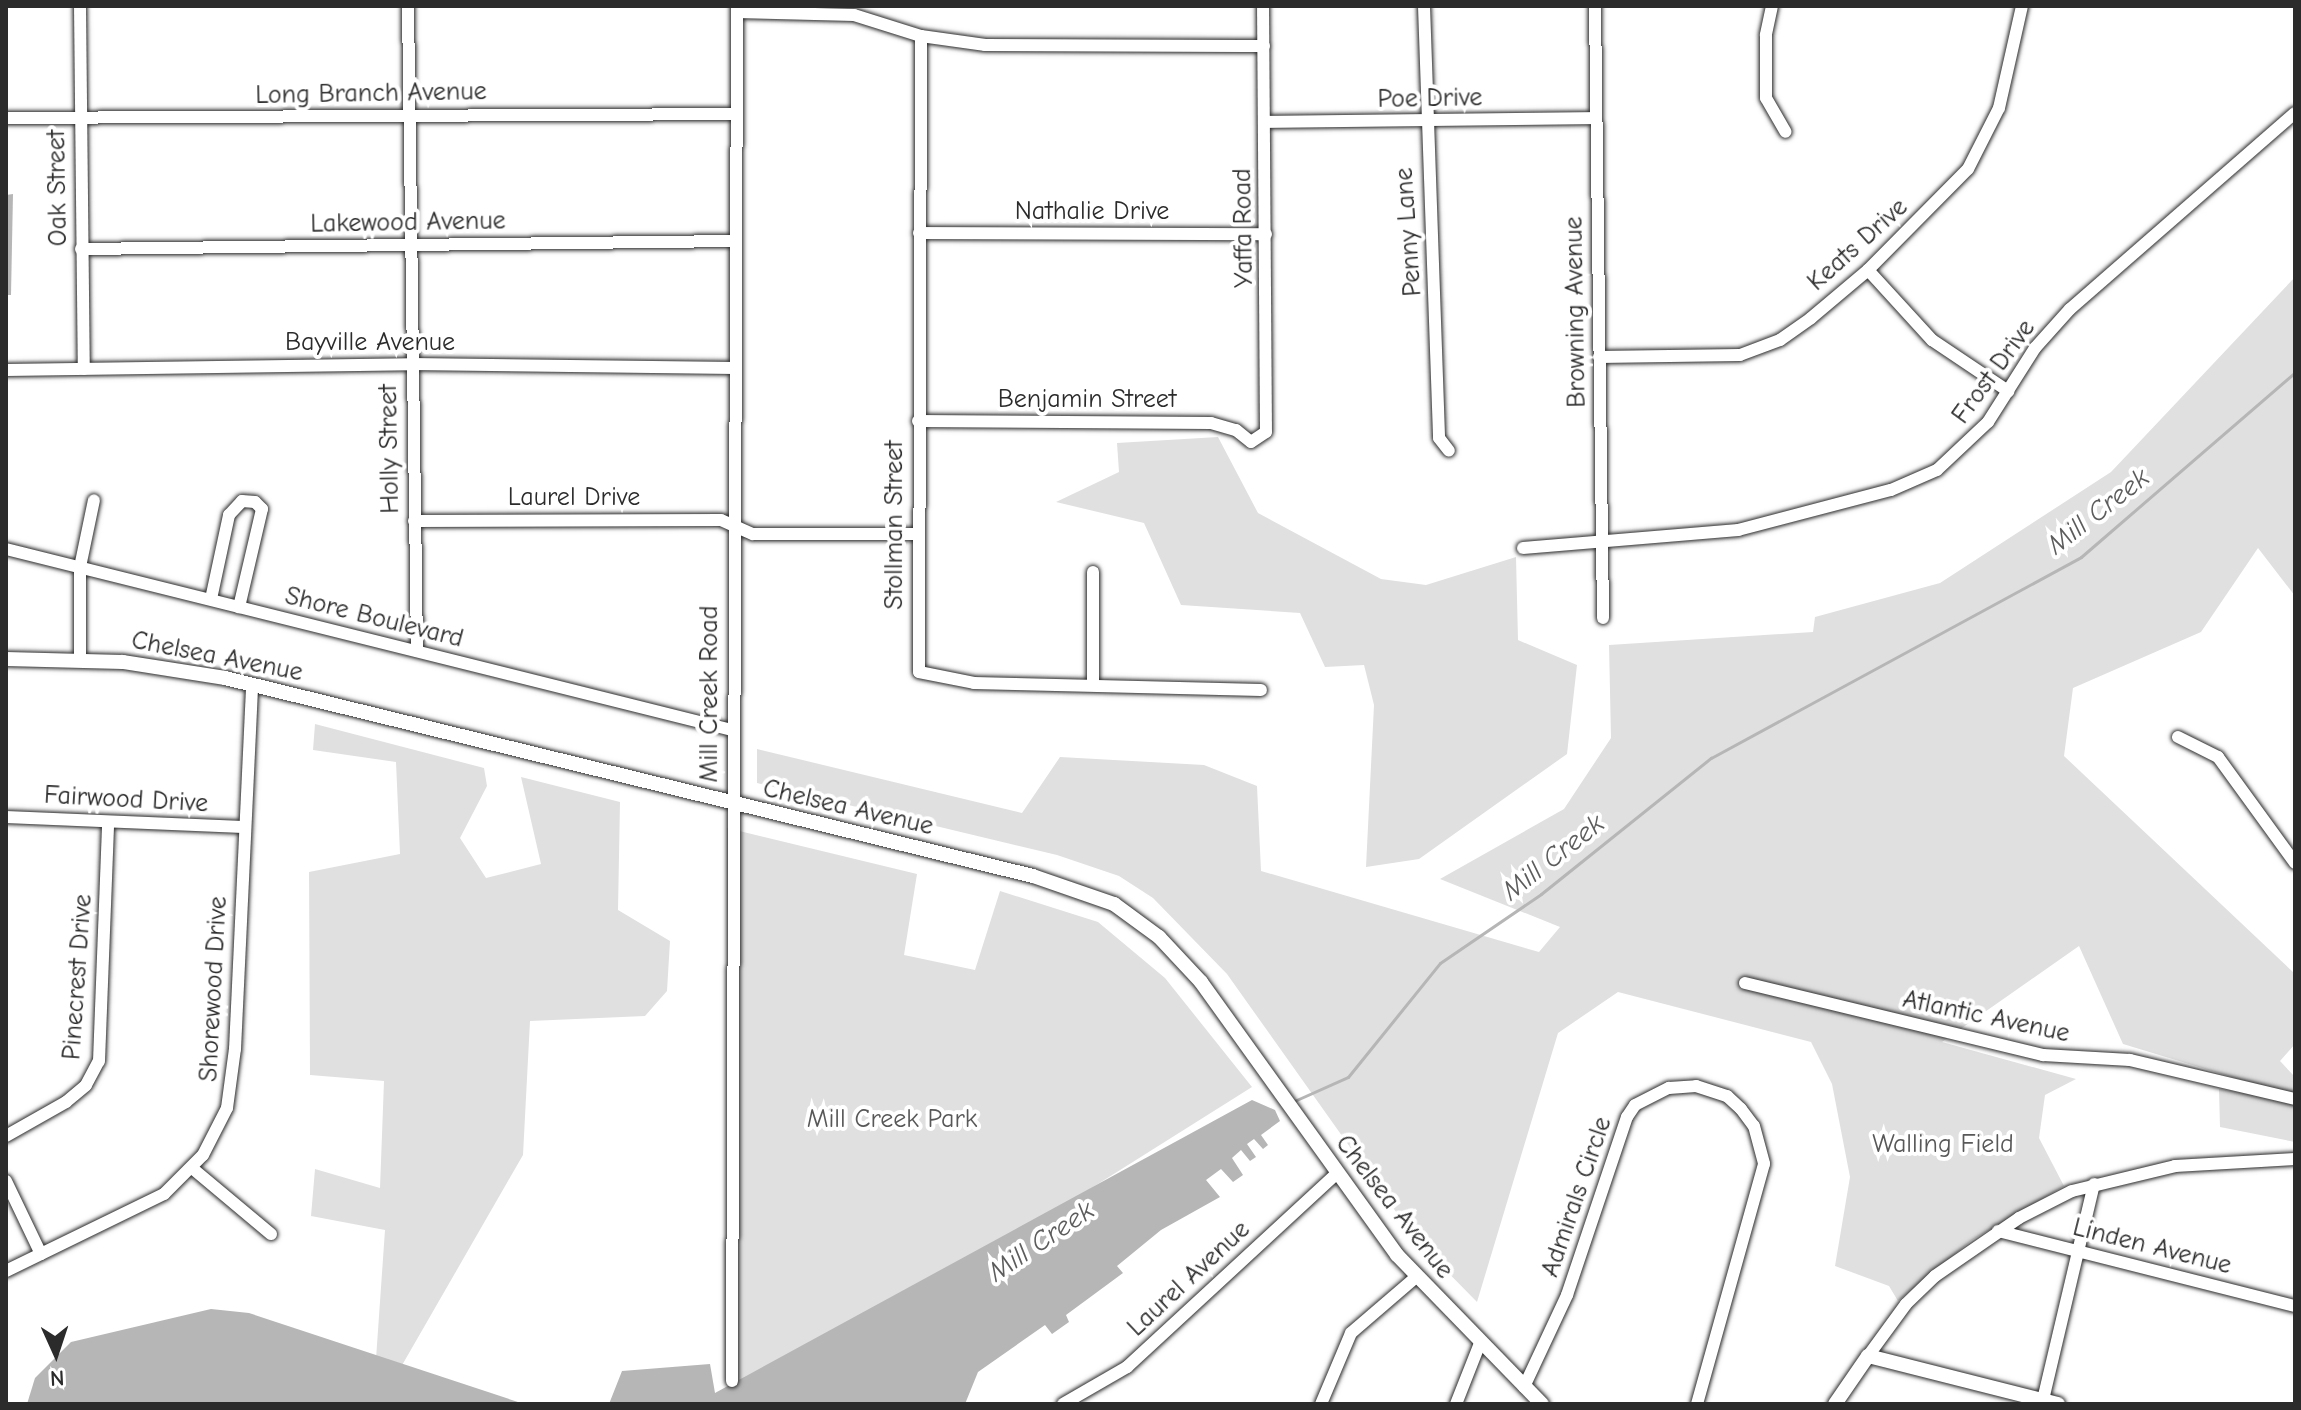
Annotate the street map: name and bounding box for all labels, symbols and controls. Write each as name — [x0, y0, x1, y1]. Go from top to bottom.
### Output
street label: Long Branch Avenue — [255, 76, 487, 112]
street label: Poe Drive — [1377, 82, 1483, 116]
street label: Oak Street — [41, 129, 75, 247]
street label: Penny Lane — [1389, 167, 1429, 297]
street label: Yaffa Road — [1227, 168, 1261, 288]
street label: Keats Drive — [1802, 192, 1914, 298]
street label: Nathalie Drive — [1015, 196, 1169, 228]
street label: Lakewood Avenue — [310, 206, 506, 240]
street label: Browning Avenue — [1559, 216, 1593, 408]
street label: Frost Drive — [1946, 314, 2042, 430]
street label: Bayville Avenue — [285, 327, 455, 359]
street label: Holly Street — [373, 384, 407, 514]
street label: Benjamin Street — [998, 384, 1176, 416]
street label: Stollman Street — [879, 440, 911, 610]
water label: Mill Creek — [2040, 461, 2156, 561]
street label: Laurel Drive — [508, 482, 640, 514]
street label: Shore Boulevard — [282, 581, 466, 655]
street label: Mill Creek Road — [694, 605, 726, 783]
street label: Chelsea Avenue — [129, 625, 305, 689]
street label: Chelsea Avenue — [760, 773, 936, 843]
street label: Fairwood Drive — [43, 780, 209, 820]
water label: Mill Creek — [1495, 807, 1611, 907]
street label: Pinecrest Drive — [57, 893, 99, 1061]
street label: Shorewood Drive — [194, 895, 234, 1083]
street label: Atlantic Avenue — [1900, 984, 2072, 1050]
park label: Mill Creek Park — [807, 1104, 977, 1136]
street label: Admirals Circle — [1535, 1113, 1619, 1281]
street label: Chelsea Avenue — [1328, 1129, 1460, 1285]
park label: Walling Field — [1872, 1129, 2014, 1161]
water label: Mill Creek — [982, 1193, 1100, 1289]
street label: Linden Avenue — [2069, 1212, 2235, 1282]
street label: Laurel Avenue — [1121, 1215, 1257, 1343]
north arrow — [16, 1314, 96, 1394]
text: N — [49, 1365, 65, 1391]

